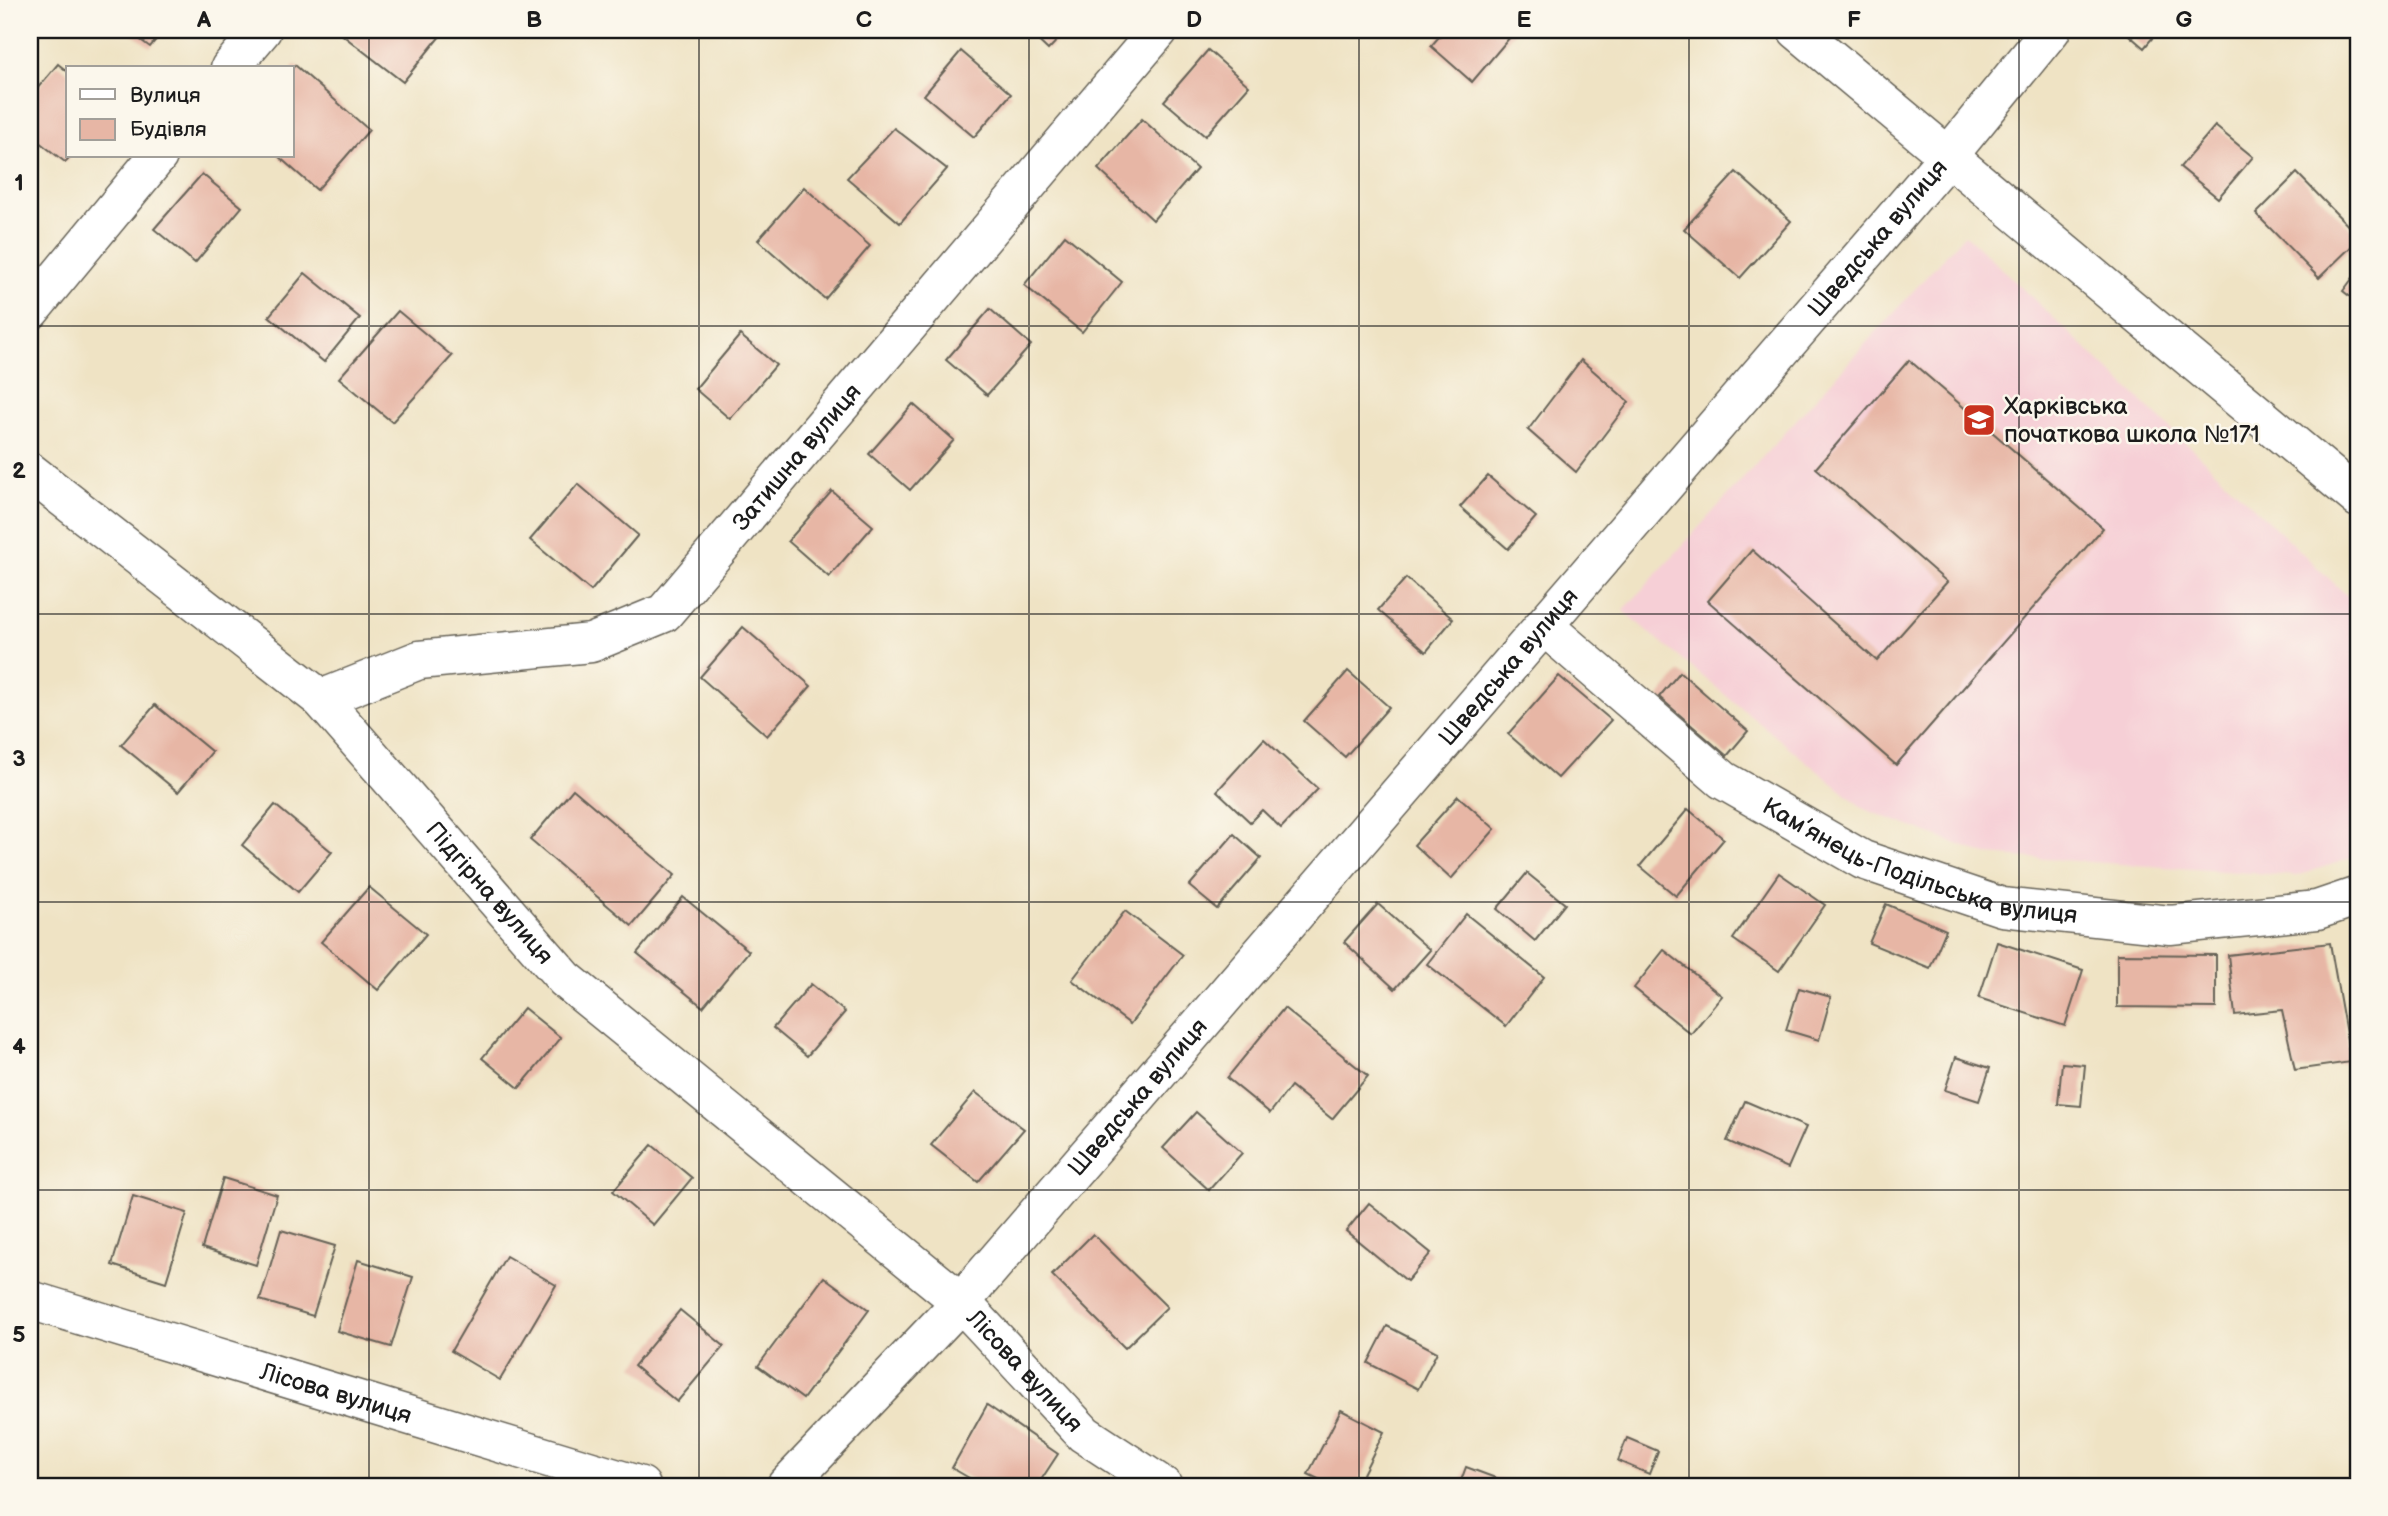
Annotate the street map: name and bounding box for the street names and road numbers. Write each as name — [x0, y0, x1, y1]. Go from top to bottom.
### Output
street label: Шведська вулиця — [1802, 153, 1953, 323]
street label: Затишна вулиця — [726, 377, 867, 536]
street label: Шведська вулиця — [1432, 582, 1584, 751]
street label: Кам’янець-Подільська вулиця — [1757, 791, 2079, 929]
street label: Підгірна вулиця — [420, 815, 560, 970]
street label: Шведська вулиця — [1062, 1012, 1213, 1182]
street label: Лісова вулиця — [960, 1303, 1089, 1438]
street label: Лісова вулиця — [256, 1356, 415, 1430]

